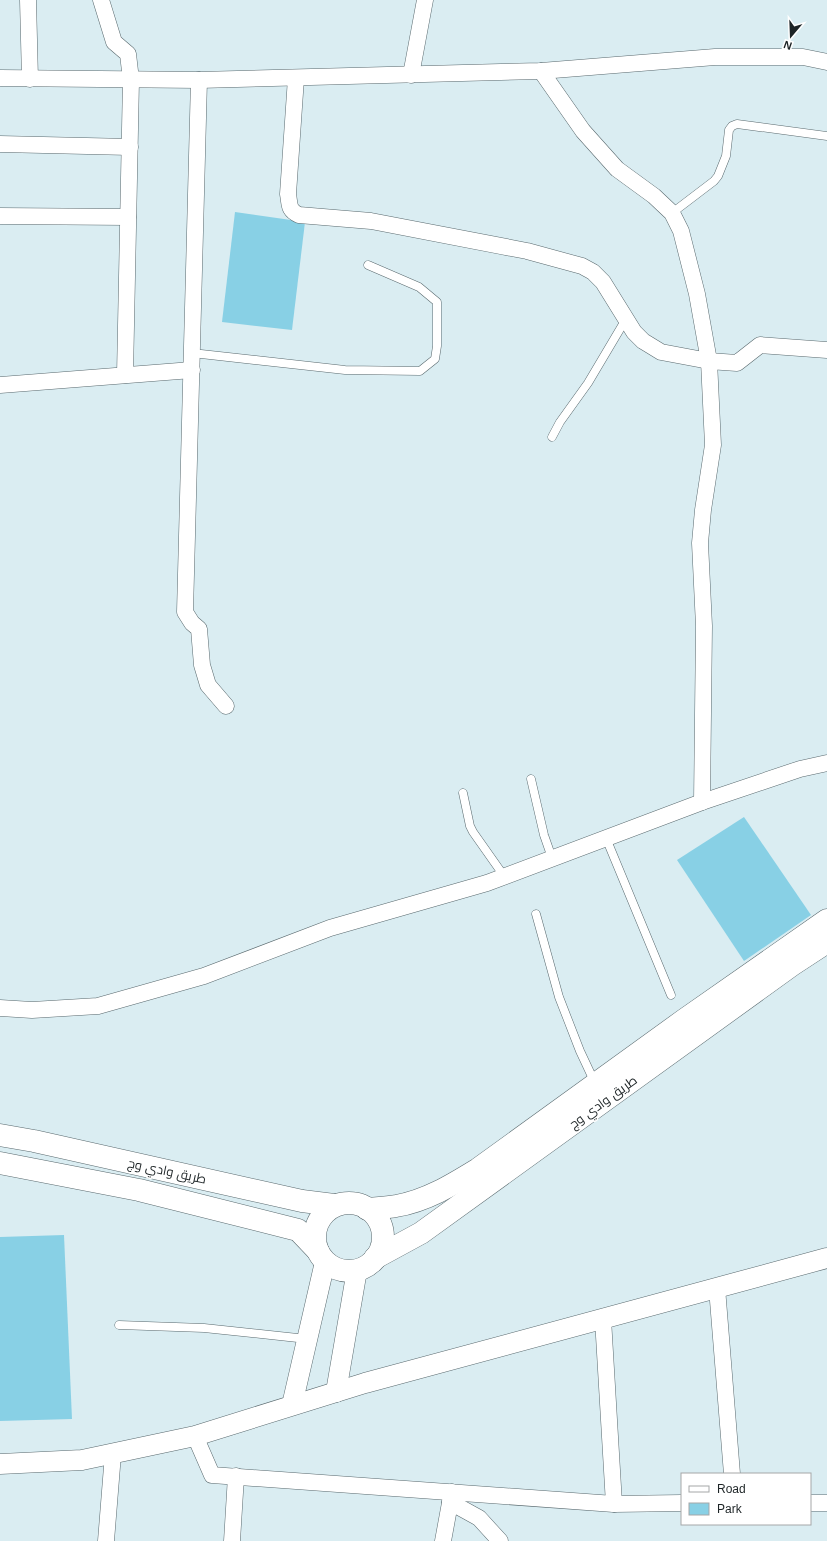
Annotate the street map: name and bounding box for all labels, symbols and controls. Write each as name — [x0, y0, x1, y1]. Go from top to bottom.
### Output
north arrow — [771, 16, 811, 56]
text: N — [782, 38, 793, 52]
street label: طريق وادي وج — [566, 1072, 642, 1134]
street label: طريق وادي وج — [126, 1155, 208, 1190]
legend — [681, 1473, 811, 1525]
text: Road — [717, 1482, 746, 1496]
text: Park — [717, 1502, 743, 1516]

